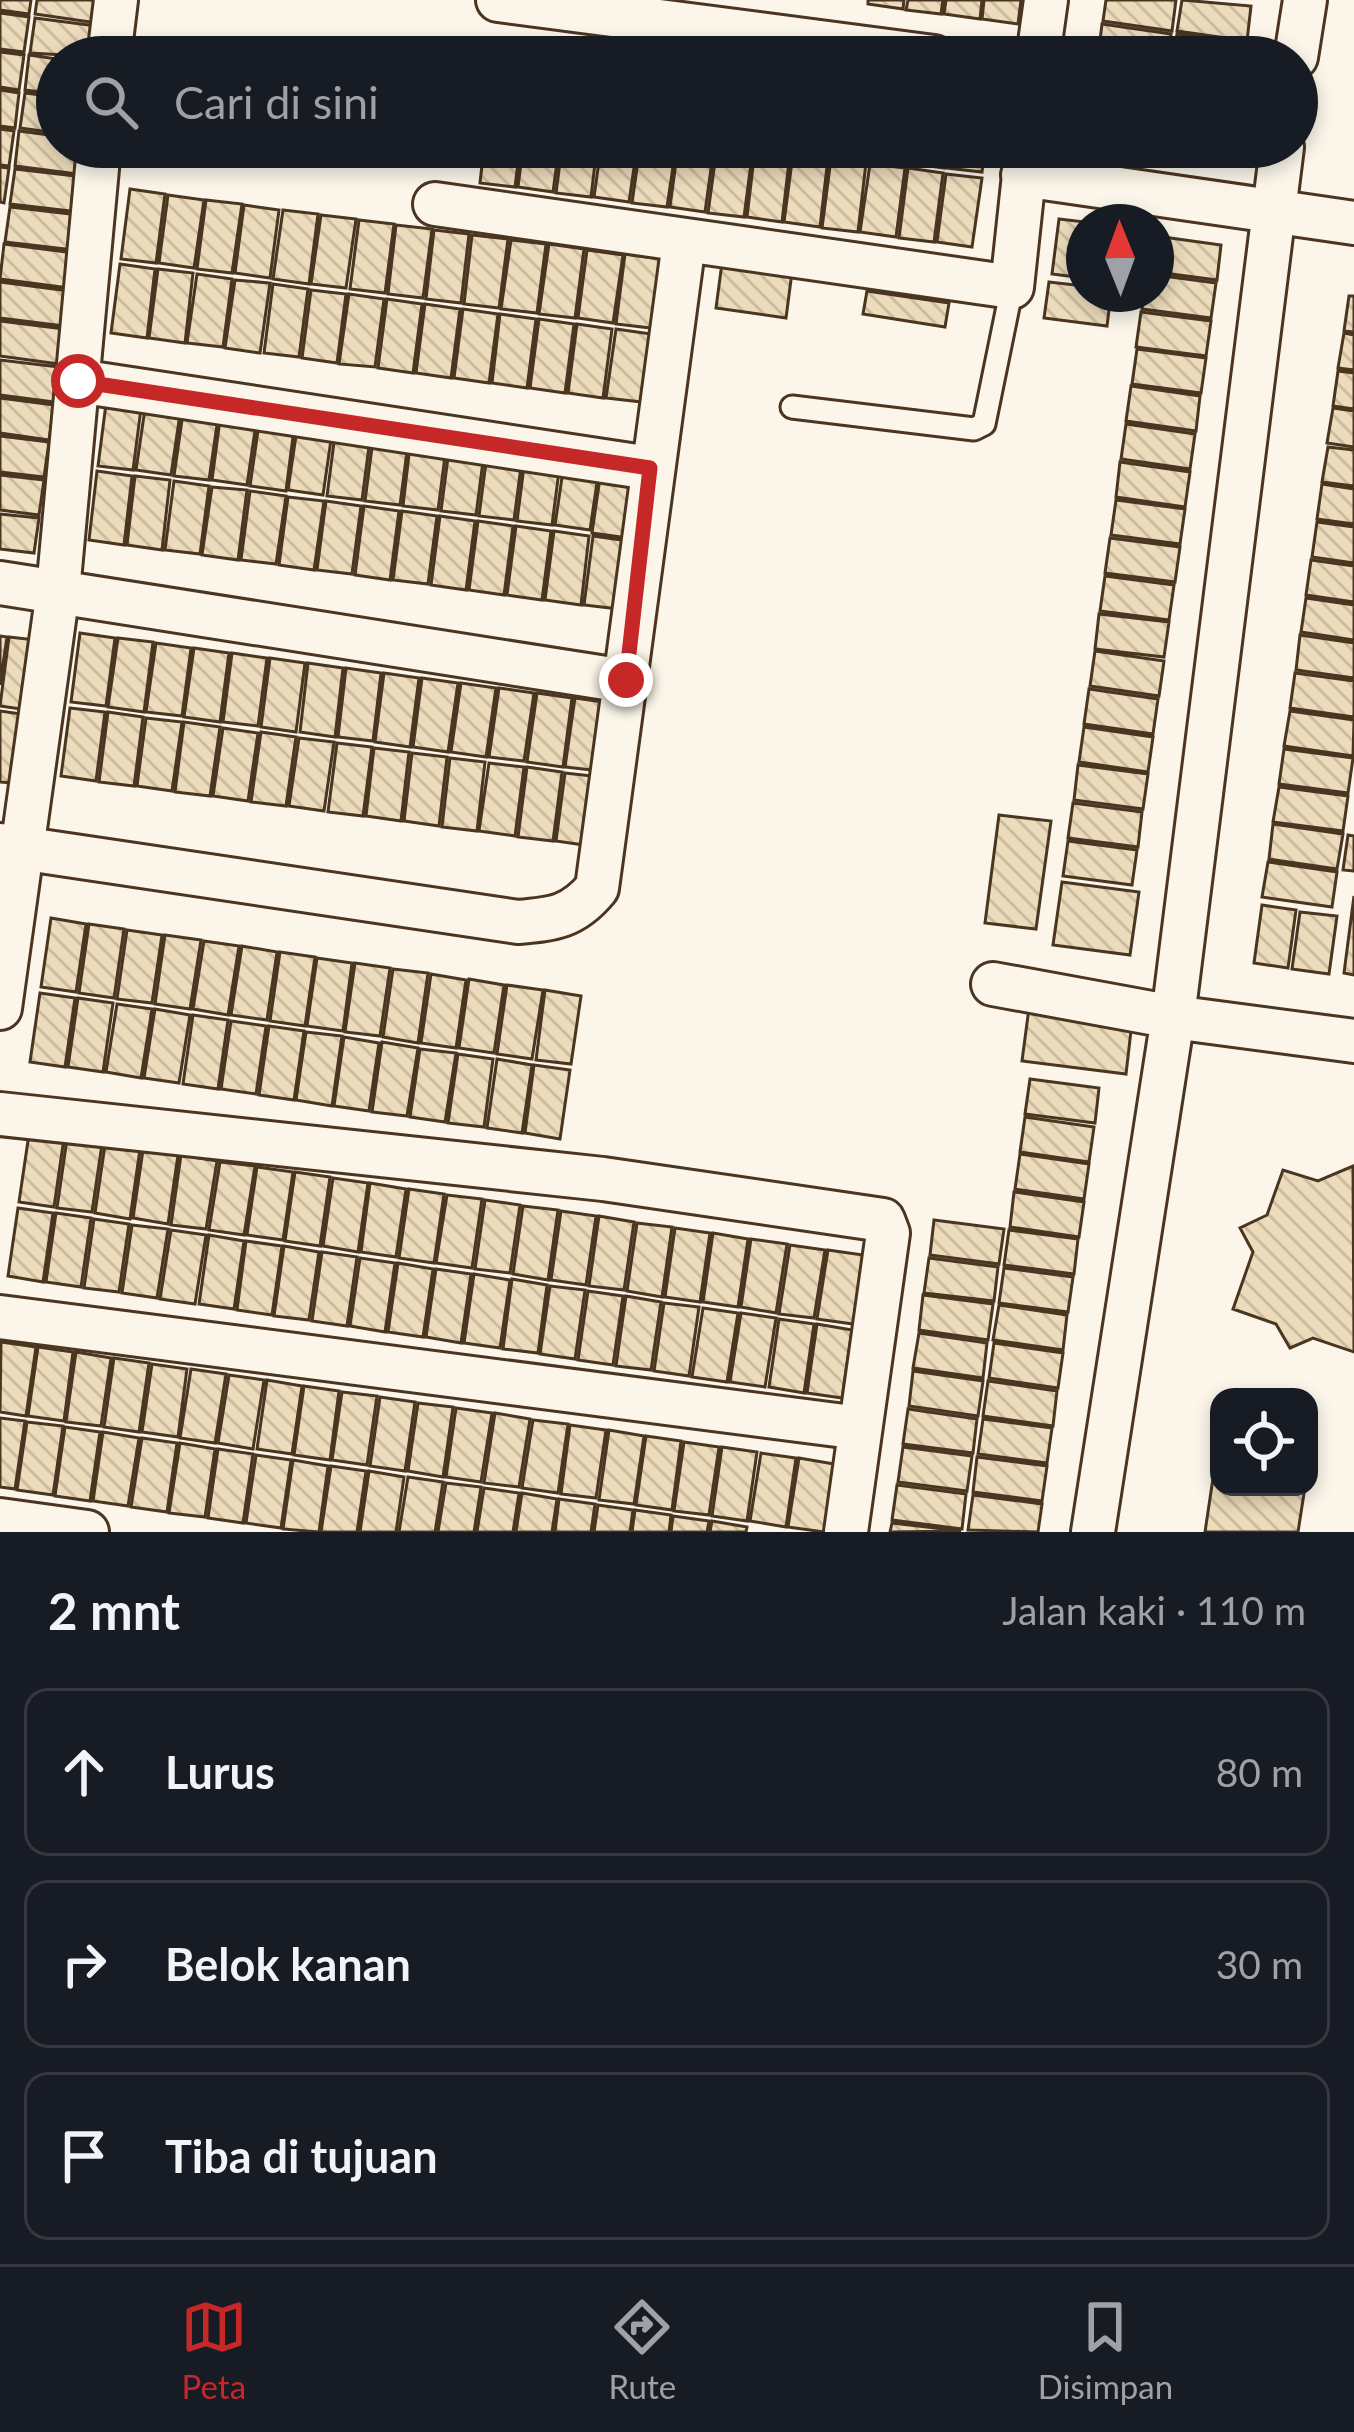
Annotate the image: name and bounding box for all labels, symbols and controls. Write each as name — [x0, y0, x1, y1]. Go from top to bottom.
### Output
search box — [36, 36, 1318, 168]
icon: search — [78, 69, 144, 135]
text: Cari di sini — [174, 75, 379, 129]
north arrow — [1066, 204, 1174, 312]
route start — [51, 354, 105, 408]
route end — [599, 653, 653, 707]
map controls — [1210, 1388, 1318, 1496]
button: locate — [1210, 1388, 1318, 1496]
text: 2 mnt — [48, 1580, 180, 1641]
text: Jalan kaki · 110 m — [1002, 1587, 1306, 1633]
icon: ahead — [51, 1739, 117, 1805]
text: Lurus — [165, 1745, 275, 1799]
text: 80 m — [1216, 1749, 1303, 1795]
icon: right — [51, 1931, 117, 1997]
text: Belok kanan — [165, 1937, 411, 1991]
text: 30 m — [1216, 1941, 1303, 1987]
icon: arrive — [51, 2123, 117, 2189]
text: Tiba di tujuan — [165, 2129, 438, 2183]
tab: Peta — [181, 2294, 247, 2406]
tab: Rute — [609, 2294, 676, 2406]
tab: Disimpan — [1038, 2294, 1173, 2406]

